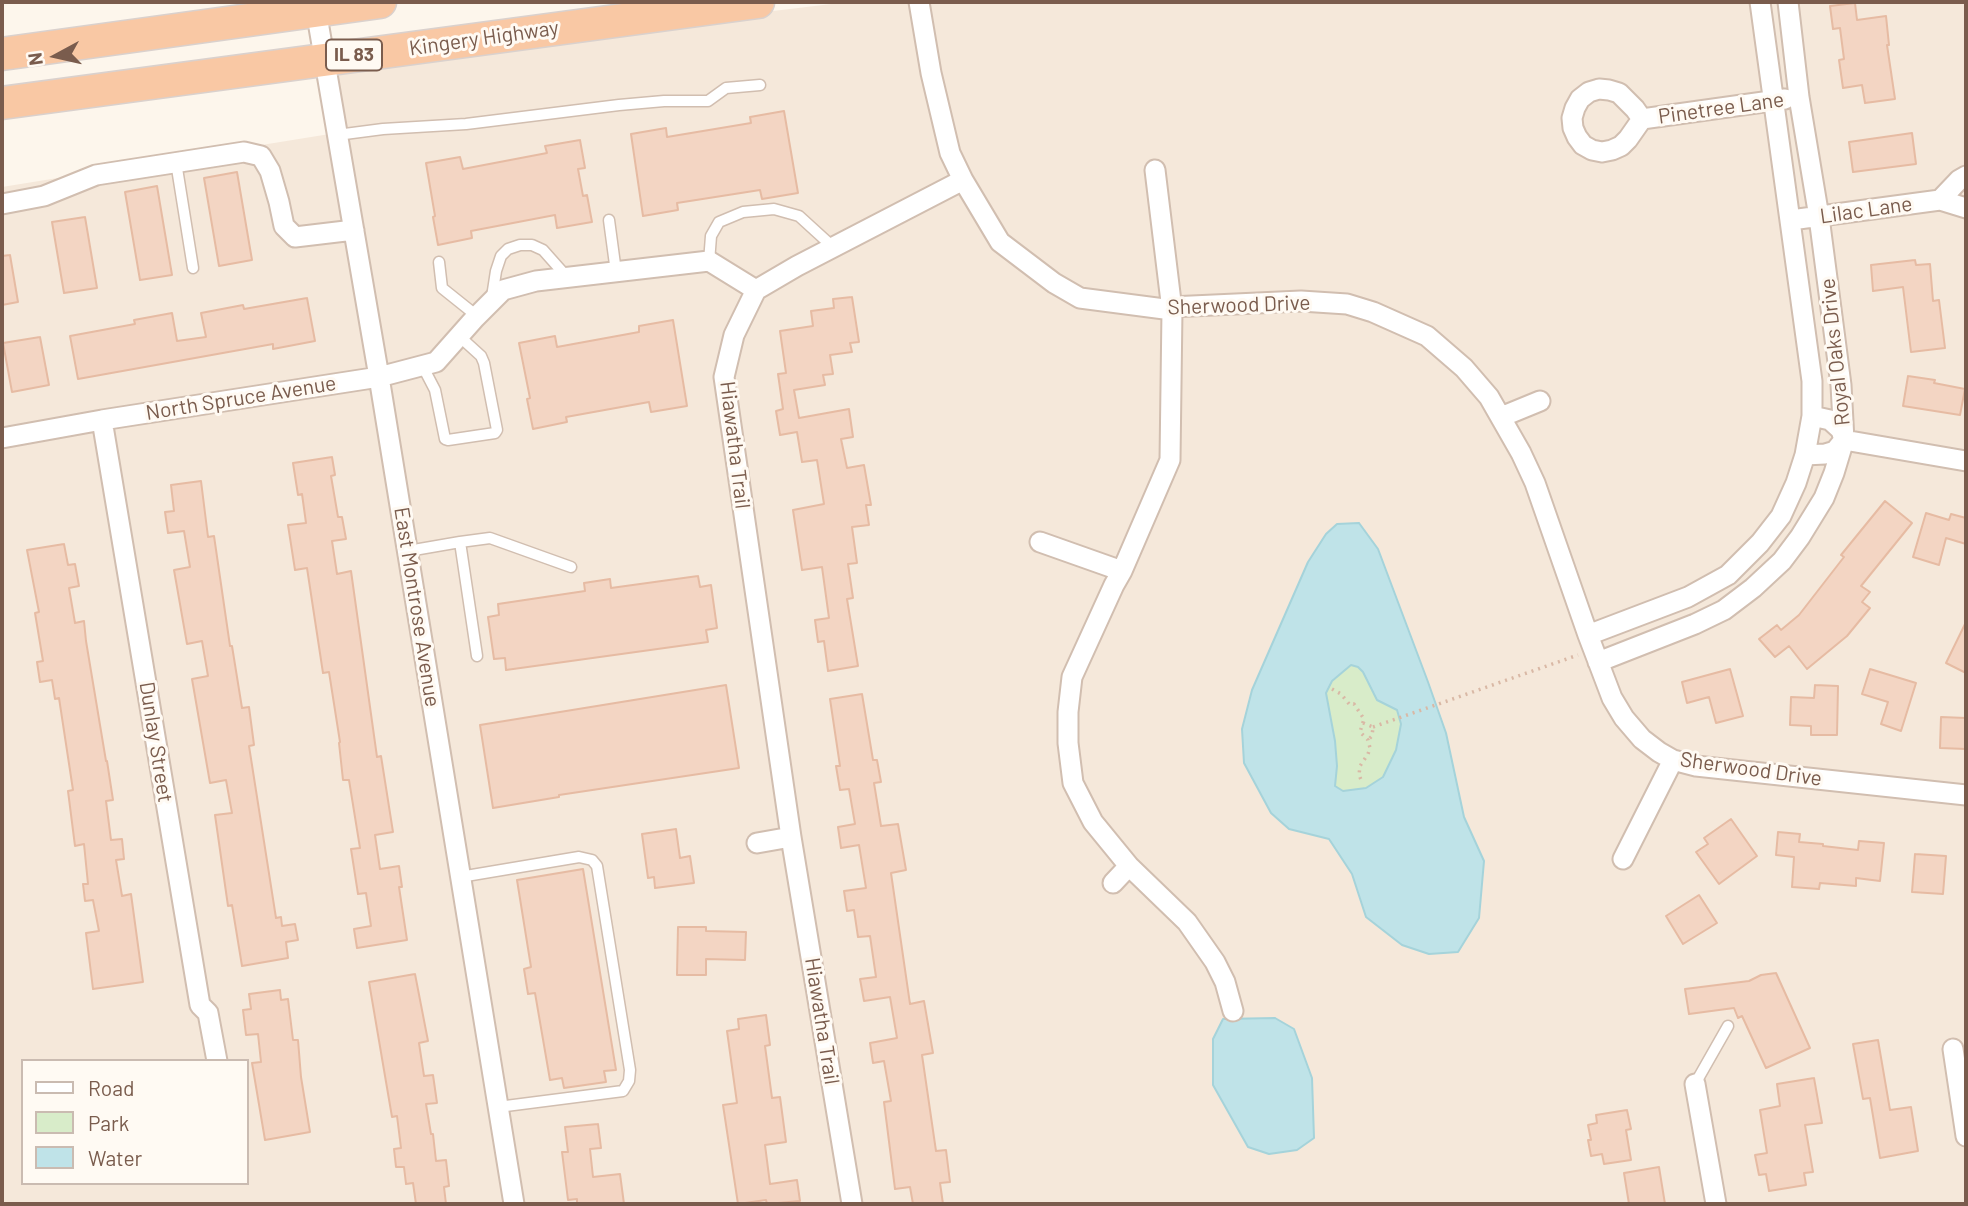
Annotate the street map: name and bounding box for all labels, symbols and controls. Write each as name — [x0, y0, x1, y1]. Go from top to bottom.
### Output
street label: Kingery Highway — [408, 15, 560, 61]
north arrow — [21, 21, 91, 91]
road number: IL 83 — [326, 40, 382, 70]
text: N — [22, 51, 47, 67]
street label: Pinetree Lane — [1656, 87, 1786, 129]
street label: Lilac Lane — [1818, 191, 1914, 229]
street label: Royal Oaks Drive — [1815, 277, 1855, 427]
street label: Sherwood Drive — [1167, 290, 1311, 320]
street label: North Spruce Avenue — [144, 370, 338, 426]
street label: Hiawatha Trail — [715, 380, 755, 510]
street label: East Montrose Avenue — [389, 505, 445, 709]
street label: Dunlay Street — [134, 680, 178, 804]
street label: Sherwood Drive — [1678, 747, 1824, 791]
street label: Hiawatha Trail — [800, 956, 844, 1086]
legend — [21, 1059, 248, 1185]
text: Road — [88, 1075, 134, 1100]
text: Park — [88, 1110, 129, 1135]
text: Water — [88, 1145, 142, 1170]

